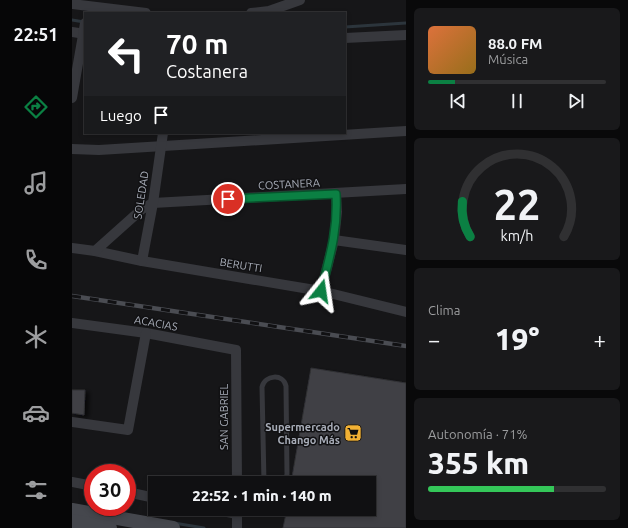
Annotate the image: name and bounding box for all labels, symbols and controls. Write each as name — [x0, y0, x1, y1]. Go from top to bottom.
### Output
text: 22:51 — [13, 24, 59, 44]
icon: left — [100, 28, 152, 80]
text: 70 m — [166, 28, 228, 59]
text: 88.0 FM — [488, 35, 542, 52]
text: Música — [488, 52, 528, 66]
text: Costanera — [166, 61, 248, 81]
icon: previous — [447, 90, 469, 112]
icon: pause — [506, 90, 528, 112]
icon: next — [565, 90, 587, 112]
icon: directions — [22, 93, 50, 121]
icon: arrive — [150, 104, 172, 126]
text: Luego — [100, 107, 142, 124]
icon: music — [22, 169, 50, 197]
street label: SOLEDAD — [131, 170, 151, 220]
street label: COSTANERA — [258, 176, 321, 192]
text: 22 — [494, 181, 540, 228]
pin — [211, 182, 245, 216]
icon: arrive — [217, 188, 239, 210]
text: km/h — [501, 228, 533, 244]
icon: phone — [22, 246, 50, 274]
street label: BERUTTI — [219, 256, 263, 274]
position arrow — [300, 270, 342, 312]
text: Clima — [428, 303, 460, 317]
street label: ACACIAS — [133, 313, 179, 333]
text: 19° — [495, 322, 539, 356]
icon: climate — [22, 323, 50, 351]
text: − — [428, 327, 440, 352]
text: + — [594, 327, 606, 352]
street label: SAN GABRIEL — [218, 384, 230, 450]
icon: car — [22, 399, 50, 427]
place label: Supermercado Chango Más — [265, 421, 340, 446]
supermarket icon: Supermercado Chango Más — [343, 423, 363, 443]
text: Autonomía · 71% — [428, 427, 527, 441]
text: 355 km — [428, 446, 529, 480]
speed limit sign: 30 — [84, 464, 136, 516]
icon: filters — [22, 476, 50, 504]
text: 22:52 · 1 min · 140 m — [192, 487, 332, 504]

